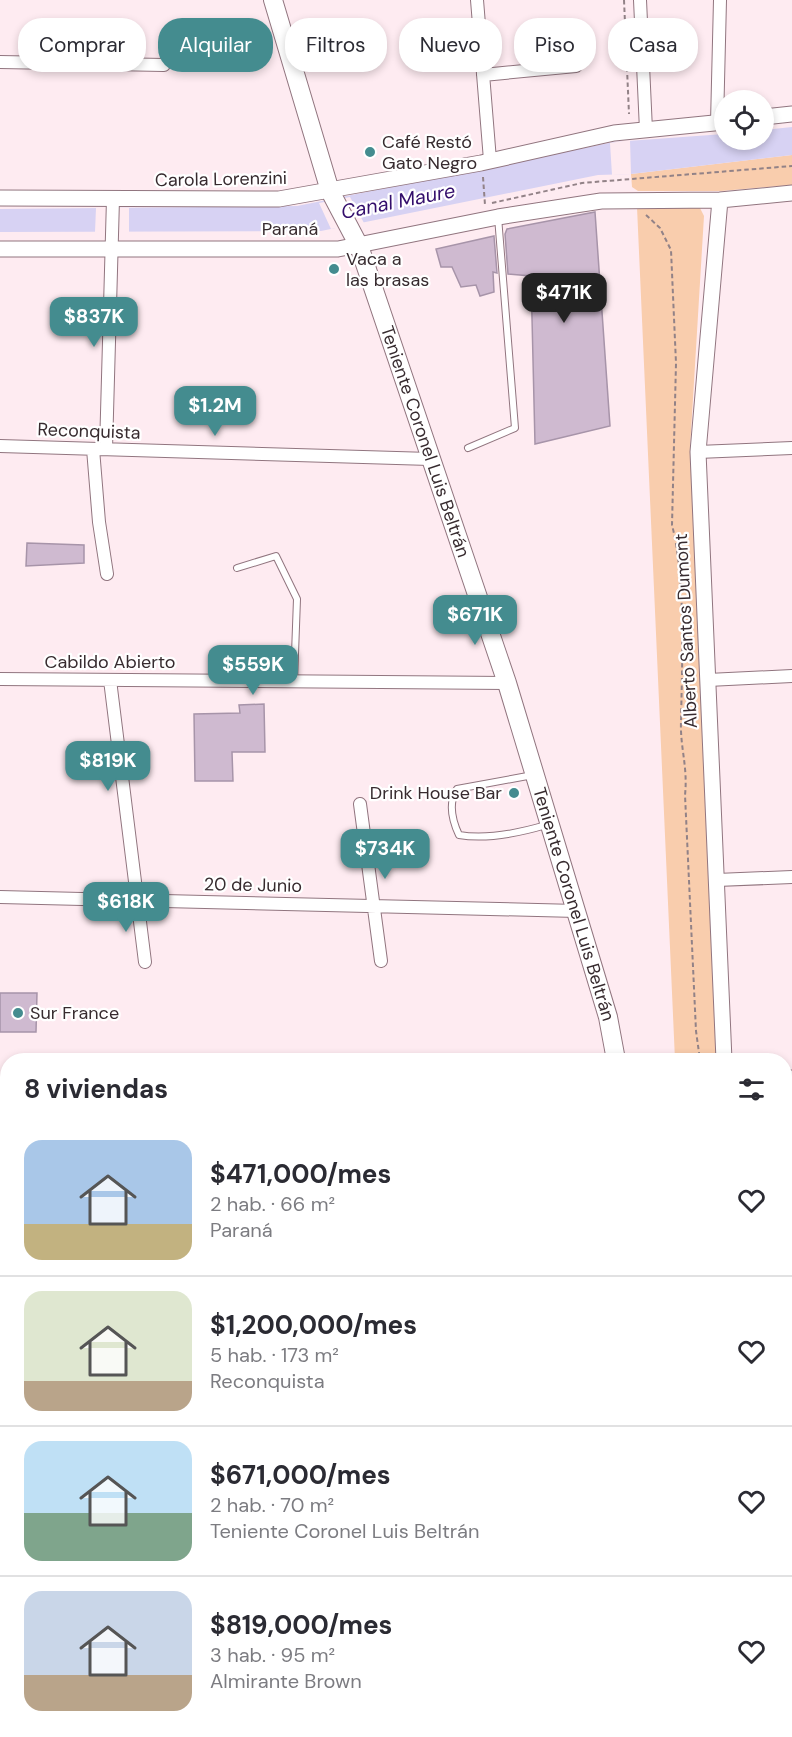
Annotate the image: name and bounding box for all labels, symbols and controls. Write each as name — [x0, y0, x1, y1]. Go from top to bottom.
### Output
chip: Comprar — [18, 18, 146, 72]
chip: Alquilar — [158, 18, 273, 72]
chip: Filtros — [285, 18, 387, 72]
chip: Nuevo — [399, 18, 502, 72]
chip: Piso — [514, 18, 596, 72]
chip: Casa — [608, 18, 698, 72]
map controls — [714, 90, 774, 150]
button: locate — [714, 90, 774, 150]
place label: Café Restó Gato Negro — [382, 130, 477, 175]
marker: Café Restó Gato Negro — [363, 145, 377, 159]
street label: Carola Lorenzini — [155, 166, 287, 192]
water label: Canal Maure — [339, 177, 457, 225]
street label: Paraná — [262, 217, 318, 241]
place label: Vaca a las brasas — [346, 247, 429, 292]
marker: Vaca a las brasas — [327, 262, 341, 276]
pin: $471K — [522, 273, 606, 324]
text: $471K — [536, 279, 592, 305]
pin: $837K — [52, 297, 136, 348]
text: $837K — [64, 303, 124, 329]
street label: Teniente Coronel Luis Beltrán — [375, 323, 476, 560]
pin: $1.2M — [173, 386, 257, 437]
text: $1.2M — [188, 392, 242, 418]
street label: Reconquista — [37, 417, 141, 445]
street label: Alberto Santos Dumont — [669, 533, 703, 729]
pin: $671K — [433, 595, 517, 646]
text: $671K — [447, 601, 503, 627]
pin: $559K — [211, 645, 295, 696]
street label: Cabildo Abierto — [45, 650, 175, 674]
text: $559K — [222, 651, 284, 677]
pin: $819K — [66, 741, 150, 792]
text: $819K — [79, 747, 137, 773]
place label: Drink House Bar — [370, 781, 502, 805]
street label: Teniente Coronel Luis Beltrán — [527, 785, 621, 1024]
marker: Drink House Bar — [507, 786, 521, 800]
pin: $734K — [343, 829, 427, 880]
text: $734K — [355, 835, 415, 861]
street label: 20 de Junio — [204, 872, 302, 898]
pin: $618K — [84, 882, 168, 933]
text: $618K — [97, 888, 155, 914]
place label: Sur France — [30, 1001, 119, 1025]
marker: Sur France — [11, 1006, 25, 1020]
text: 8 viviendas — [24, 1072, 168, 1106]
icon: filters — [735, 1073, 768, 1106]
text: $471,000/mes — [210, 1157, 391, 1191]
icon: home — [72, 1164, 144, 1236]
icon: heart — [735, 1184, 768, 1217]
text: 2 hab. · 66 m² — [210, 1191, 335, 1217]
text: Paraná — [210, 1217, 273, 1243]
text: $1,200,000/mes — [210, 1308, 417, 1342]
icon: home — [72, 1315, 144, 1387]
icon: heart — [735, 1335, 768, 1368]
text: 5 hab. · 173 m² — [210, 1342, 339, 1368]
text: Reconquista — [210, 1368, 325, 1394]
text: $671,000/mes — [210, 1458, 391, 1492]
icon: home — [72, 1465, 144, 1537]
icon: heart — [735, 1485, 768, 1518]
text: 2 hab. · 70 m² — [210, 1492, 334, 1518]
text: Teniente Coronel Luis Beltrán — [210, 1518, 479, 1544]
text: $819,000/mes — [210, 1608, 392, 1642]
icon: home — [72, 1615, 144, 1687]
icon: heart — [735, 1635, 768, 1668]
text: 3 hab. · 95 m² — [210, 1642, 335, 1668]
text: Almirante Brown — [210, 1668, 362, 1694]

